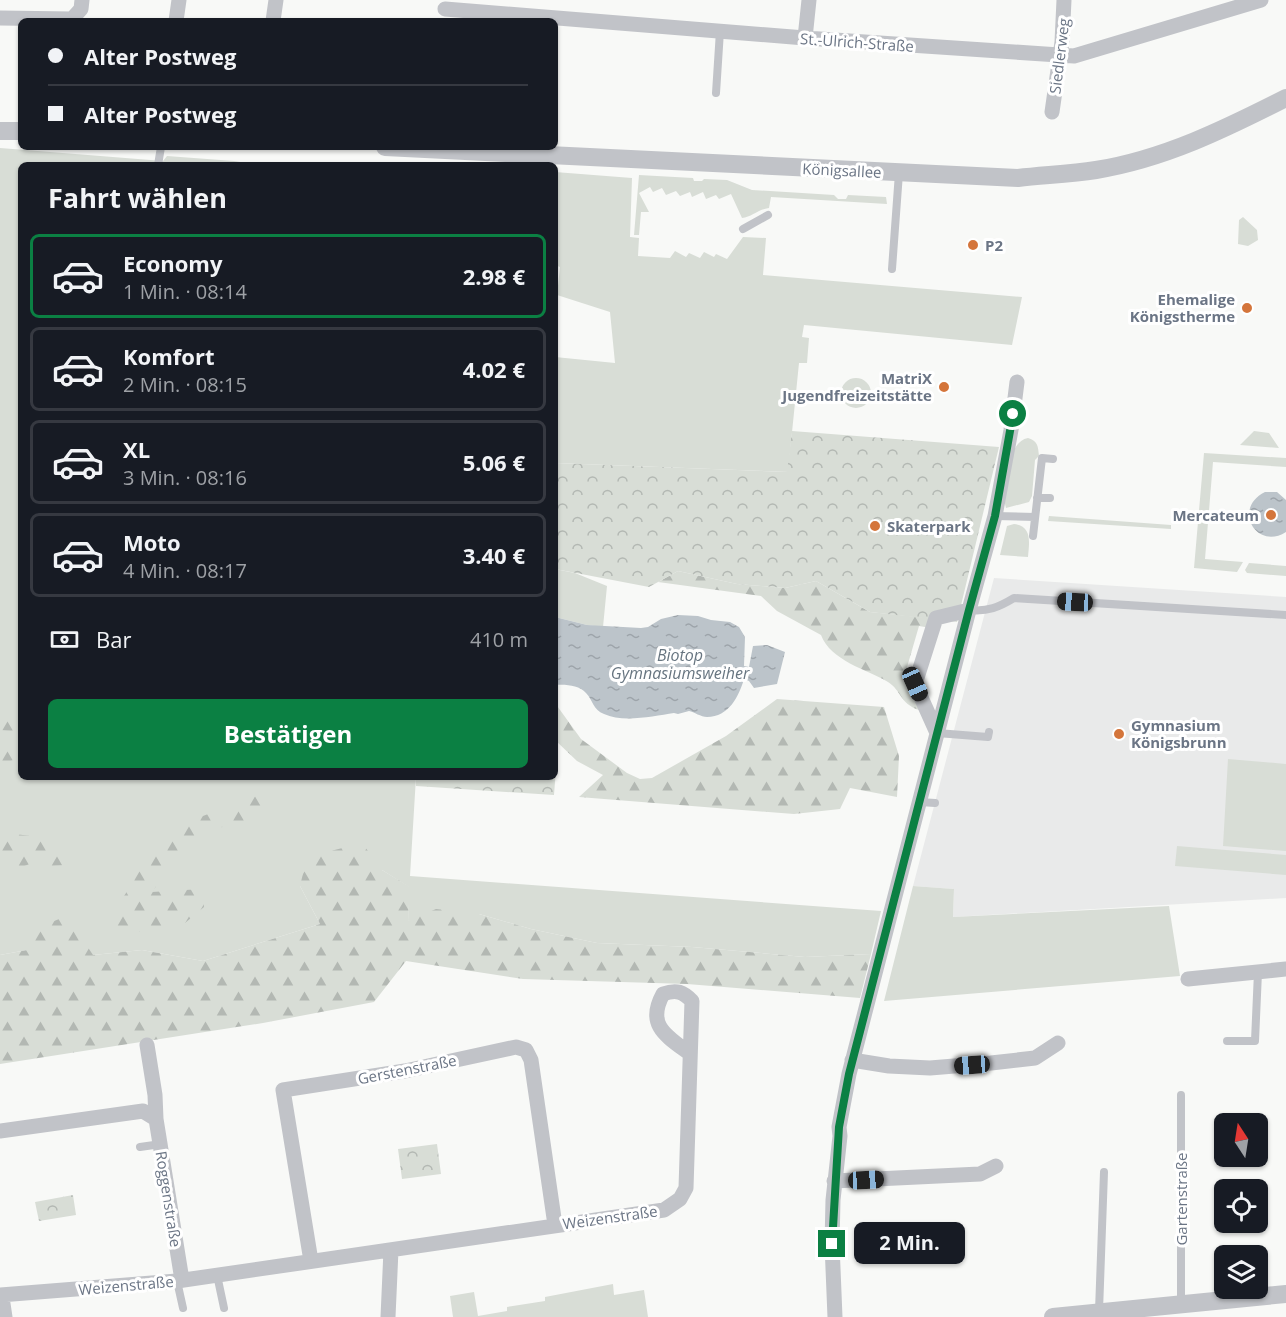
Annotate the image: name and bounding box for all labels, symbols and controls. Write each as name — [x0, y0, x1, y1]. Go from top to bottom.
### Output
street label: Siedlerweg — [1044, 17, 1074, 95]
street label: St.-Ulrich-Straße — [799, 28, 915, 56]
text: Alter Postweg — [84, 41, 236, 71]
text: Alter Postweg — [84, 99, 236, 129]
street label: Königsallee — [802, 158, 882, 182]
text: Fahrt wählen — [48, 179, 227, 216]
place label: P2 — [985, 235, 1003, 255]
marker: P2 — [966, 238, 980, 252]
text: Economy — [123, 248, 222, 278]
icon: car — [51, 249, 105, 303]
text: 2.98 € — [463, 261, 525, 291]
text: 1 Min. · 08:14 — [123, 278, 247, 305]
place label: Ehemalige Königstherme — [1130, 289, 1235, 326]
marker: Ehemalige Königstherme — [1240, 301, 1254, 315]
text: Komfort — [123, 341, 215, 371]
icon: car — [51, 342, 105, 396]
text: 4.02 € — [463, 354, 525, 384]
place label: MatriX Jugendfreizeitstätte — [780, 368, 932, 405]
text: 2 Min. · 08:15 — [123, 371, 247, 398]
marker: MatriX Jugendfreizeitstätte — [937, 380, 951, 394]
route start — [999, 400, 1026, 427]
text: XL — [123, 434, 150, 464]
icon: car — [51, 435, 105, 489]
text: 5.06 € — [463, 447, 525, 477]
text: 3 Min. · 08:16 — [123, 464, 247, 491]
place label: Mercateum — [1172, 505, 1259, 525]
marker: Mercateum — [1264, 508, 1278, 522]
place label: Skaterpark — [887, 516, 971, 536]
marker: Skaterpark — [868, 519, 882, 533]
text: Moto — [123, 527, 181, 557]
icon: car — [51, 528, 105, 582]
text: 3.40 € — [463, 540, 525, 570]
text: 4 Min. · 08:17 — [123, 557, 247, 584]
car — [1057, 592, 1093, 612]
icon: cash — [48, 623, 81, 656]
text: Bar — [96, 624, 131, 654]
text: 410 m — [470, 626, 528, 653]
water label: Biotop Gymnasiumsweiher — [611, 644, 750, 684]
car — [899, 664, 931, 704]
button: Bestätigen — [48, 699, 528, 768]
place label: Gymnasium Königsbrunn — [1131, 715, 1227, 752]
marker: Gymnasium Königsbrunn — [1112, 727, 1126, 741]
street label: Gerstenstraße — [356, 1050, 458, 1088]
car — [953, 1055, 991, 1075]
north arrow — [1214, 1113, 1268, 1167]
map controls — [1214, 1113, 1268, 1299]
street label: Roggenstraße — [152, 1150, 186, 1248]
street label: Gartenstraße — [1171, 1152, 1191, 1246]
car — [848, 1170, 884, 1190]
button: locate — [1214, 1179, 1268, 1233]
street label: Weizenstraße — [561, 1200, 659, 1234]
callout: 2 Min. — [853, 1223, 964, 1265]
text: 2 Min. — [879, 1229, 940, 1256]
route end — [818, 1230, 845, 1257]
button: layers — [1214, 1245, 1268, 1299]
street label: Weizenstraße — [78, 1271, 174, 1299]

